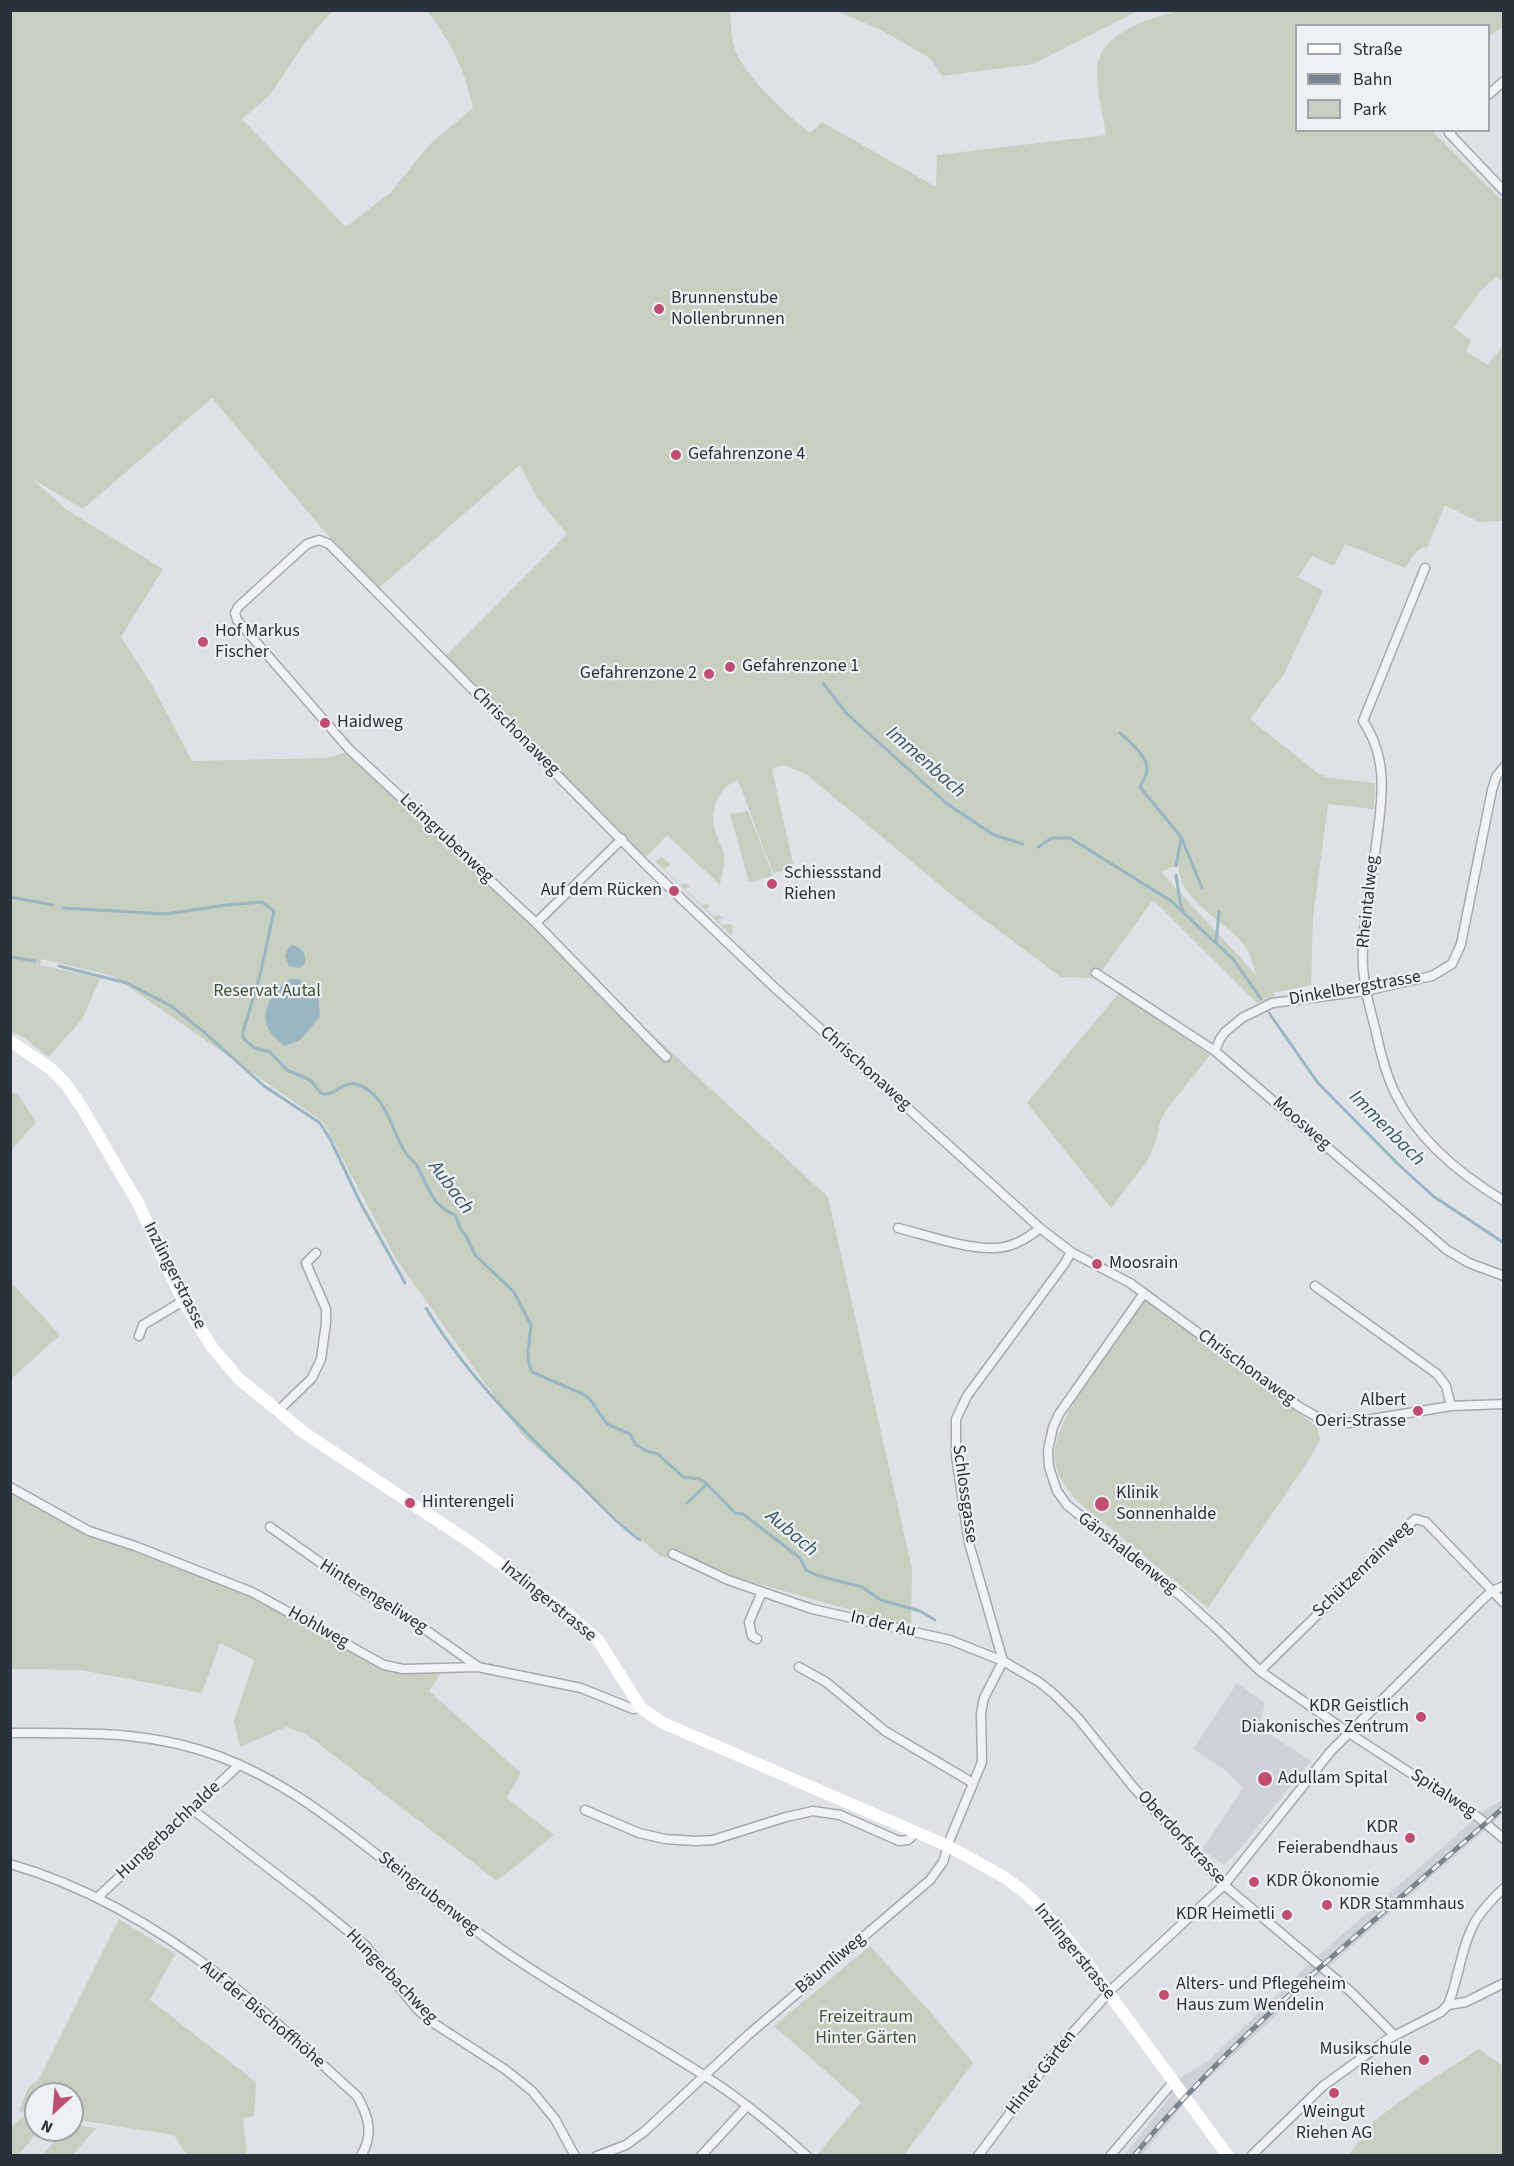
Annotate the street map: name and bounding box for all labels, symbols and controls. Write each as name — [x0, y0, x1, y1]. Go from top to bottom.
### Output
legend — [1295, 24, 1490, 132]
text: Straße — [1353, 37, 1402, 62]
text: Bahn — [1353, 67, 1392, 92]
text: Park — [1353, 97, 1387, 122]
place label: Brunnenstube Nollenbrunnen — [671, 288, 785, 330]
marker: Brunnenstube Nollenbrunnen — [652, 302, 666, 316]
place label: Gefahrenzone 4 — [688, 444, 805, 466]
marker: Gefahrenzone 4 — [669, 448, 683, 462]
place label: Hof Markus Fischer — [215, 621, 300, 664]
marker: Hof Markus Fischer — [196, 635, 210, 649]
place label: Gefahrenzone 1 — [742, 656, 859, 678]
marker: Gefahrenzone 1 — [723, 660, 737, 674]
place label: Gefahrenzone 2 — [580, 663, 697, 685]
marker: Gefahrenzone 2 — [702, 667, 716, 681]
street label: Chrischonaweg — [466, 683, 564, 781]
place label: Haidweg — [337, 712, 403, 734]
marker: Haidweg — [318, 716, 332, 730]
water label: Immenbach — [880, 722, 970, 804]
street label: Leimgrubenweg — [394, 790, 498, 888]
street label: Rheintalweg — [1353, 854, 1385, 950]
place label: Schiessstand Riehen — [784, 863, 882, 906]
marker: Schiessstand Riehen — [765, 877, 779, 891]
place label: Auf dem Rücken — [541, 880, 662, 902]
marker: Auf dem Rücken — [667, 884, 681, 898]
street label: Dinkelbergstrasse — [1287, 967, 1423, 1011]
park label: Reservat Autal — [213, 981, 321, 1003]
street label: Chrischonaweg — [815, 1022, 915, 1116]
water label: Immenbach — [1343, 1086, 1429, 1172]
street label: Moosweg — [1267, 1093, 1335, 1155]
water label: Aubach — [422, 1156, 478, 1220]
street label: Inzlingerstrasse — [138, 1219, 210, 1333]
place label: Moosrain — [1109, 1253, 1178, 1275]
marker: Moosrain — [1090, 1257, 1104, 1271]
street label: Chrischonaweg — [1193, 1325, 1299, 1411]
place label: Albert Oeri-Strasse — [1315, 1390, 1406, 1432]
marker: Albert Oeri-Strasse — [1411, 1404, 1425, 1418]
street label: Schlossgasse — [946, 1444, 982, 1544]
place label: Klinik Sonnenhalde — [1116, 1483, 1216, 1526]
place label: Hinterengeli — [422, 1492, 514, 1514]
marker: Klinik Sonnenhalde — [1093, 1495, 1111, 1513]
marker: Hinterengeli — [403, 1496, 417, 1510]
water label: Aubach — [760, 1505, 822, 1563]
street label: Gänshaldenweg — [1073, 1508, 1181, 1600]
street label: Schützenrainweg — [1309, 1517, 1417, 1623]
street label: Hinterengeliweg — [315, 1555, 431, 1639]
street label: Inzlingerstrasse — [496, 1557, 600, 1647]
street label: Hohlweg — [284, 1602, 352, 1654]
street label: In der Au — [848, 1607, 918, 1643]
place label: KDR Geistlich Diakonisches Zentrum — [1241, 1696, 1409, 1738]
marker: KDR Geistlich Diakonisches Zentrum — [1414, 1710, 1428, 1724]
street label: Spitalweg — [1406, 1765, 1480, 1823]
place label: Adullam Spital — [1278, 1768, 1388, 1790]
marker: Adullam Spital — [1256, 1770, 1274, 1788]
street label: Hungerbachhalde — [112, 1777, 226, 1885]
street label: Oberdorfstrasse — [1132, 1787, 1230, 1889]
place label: KDR Feierabendhaus — [1277, 1817, 1398, 1860]
marker: KDR Feierabendhaus — [1403, 1831, 1417, 1845]
street label: Steingrubenweg — [373, 1848, 483, 1940]
place label: KDR Ökonomie — [1266, 1871, 1380, 1893]
marker: KDR Ökonomie — [1247, 1875, 1261, 1889]
place label: KDR Stammhaus — [1339, 1894, 1464, 1916]
marker: KDR Stammhaus — [1320, 1898, 1334, 1912]
street label: Inzlingerstrasse — [1029, 1900, 1119, 2004]
place label: KDR Heimetli — [1176, 1904, 1275, 1926]
marker: KDR Heimetli — [1280, 1908, 1294, 1922]
street label: Hungerbachweg — [341, 1925, 441, 2029]
street label: Bäumliweg — [792, 1929, 870, 1999]
street label: Auf der Bischoffhöhe — [195, 1957, 329, 2073]
place label: Alters- und Pflegeheim Haus zum Wendelin — [1176, 1974, 1346, 2016]
marker: Alters- und Pflegeheim Haus zum Wendelin — [1157, 1988, 1171, 2002]
park label: Freizeitraum Hinter Gärten — [815, 2007, 917, 2050]
street label: Hinter Gärten — [1002, 2026, 1082, 2120]
place label: Musikschule Riehen — [1319, 2039, 1412, 2082]
marker: Musikschule Riehen — [1417, 2053, 1431, 2067]
north arrow — [24, 2082, 84, 2142]
marker: Weingut Riehen AG — [1327, 2086, 1341, 2100]
place label: Weingut Riehen AG — [1296, 2102, 1372, 2144]
text: N — [37, 2114, 57, 2139]

